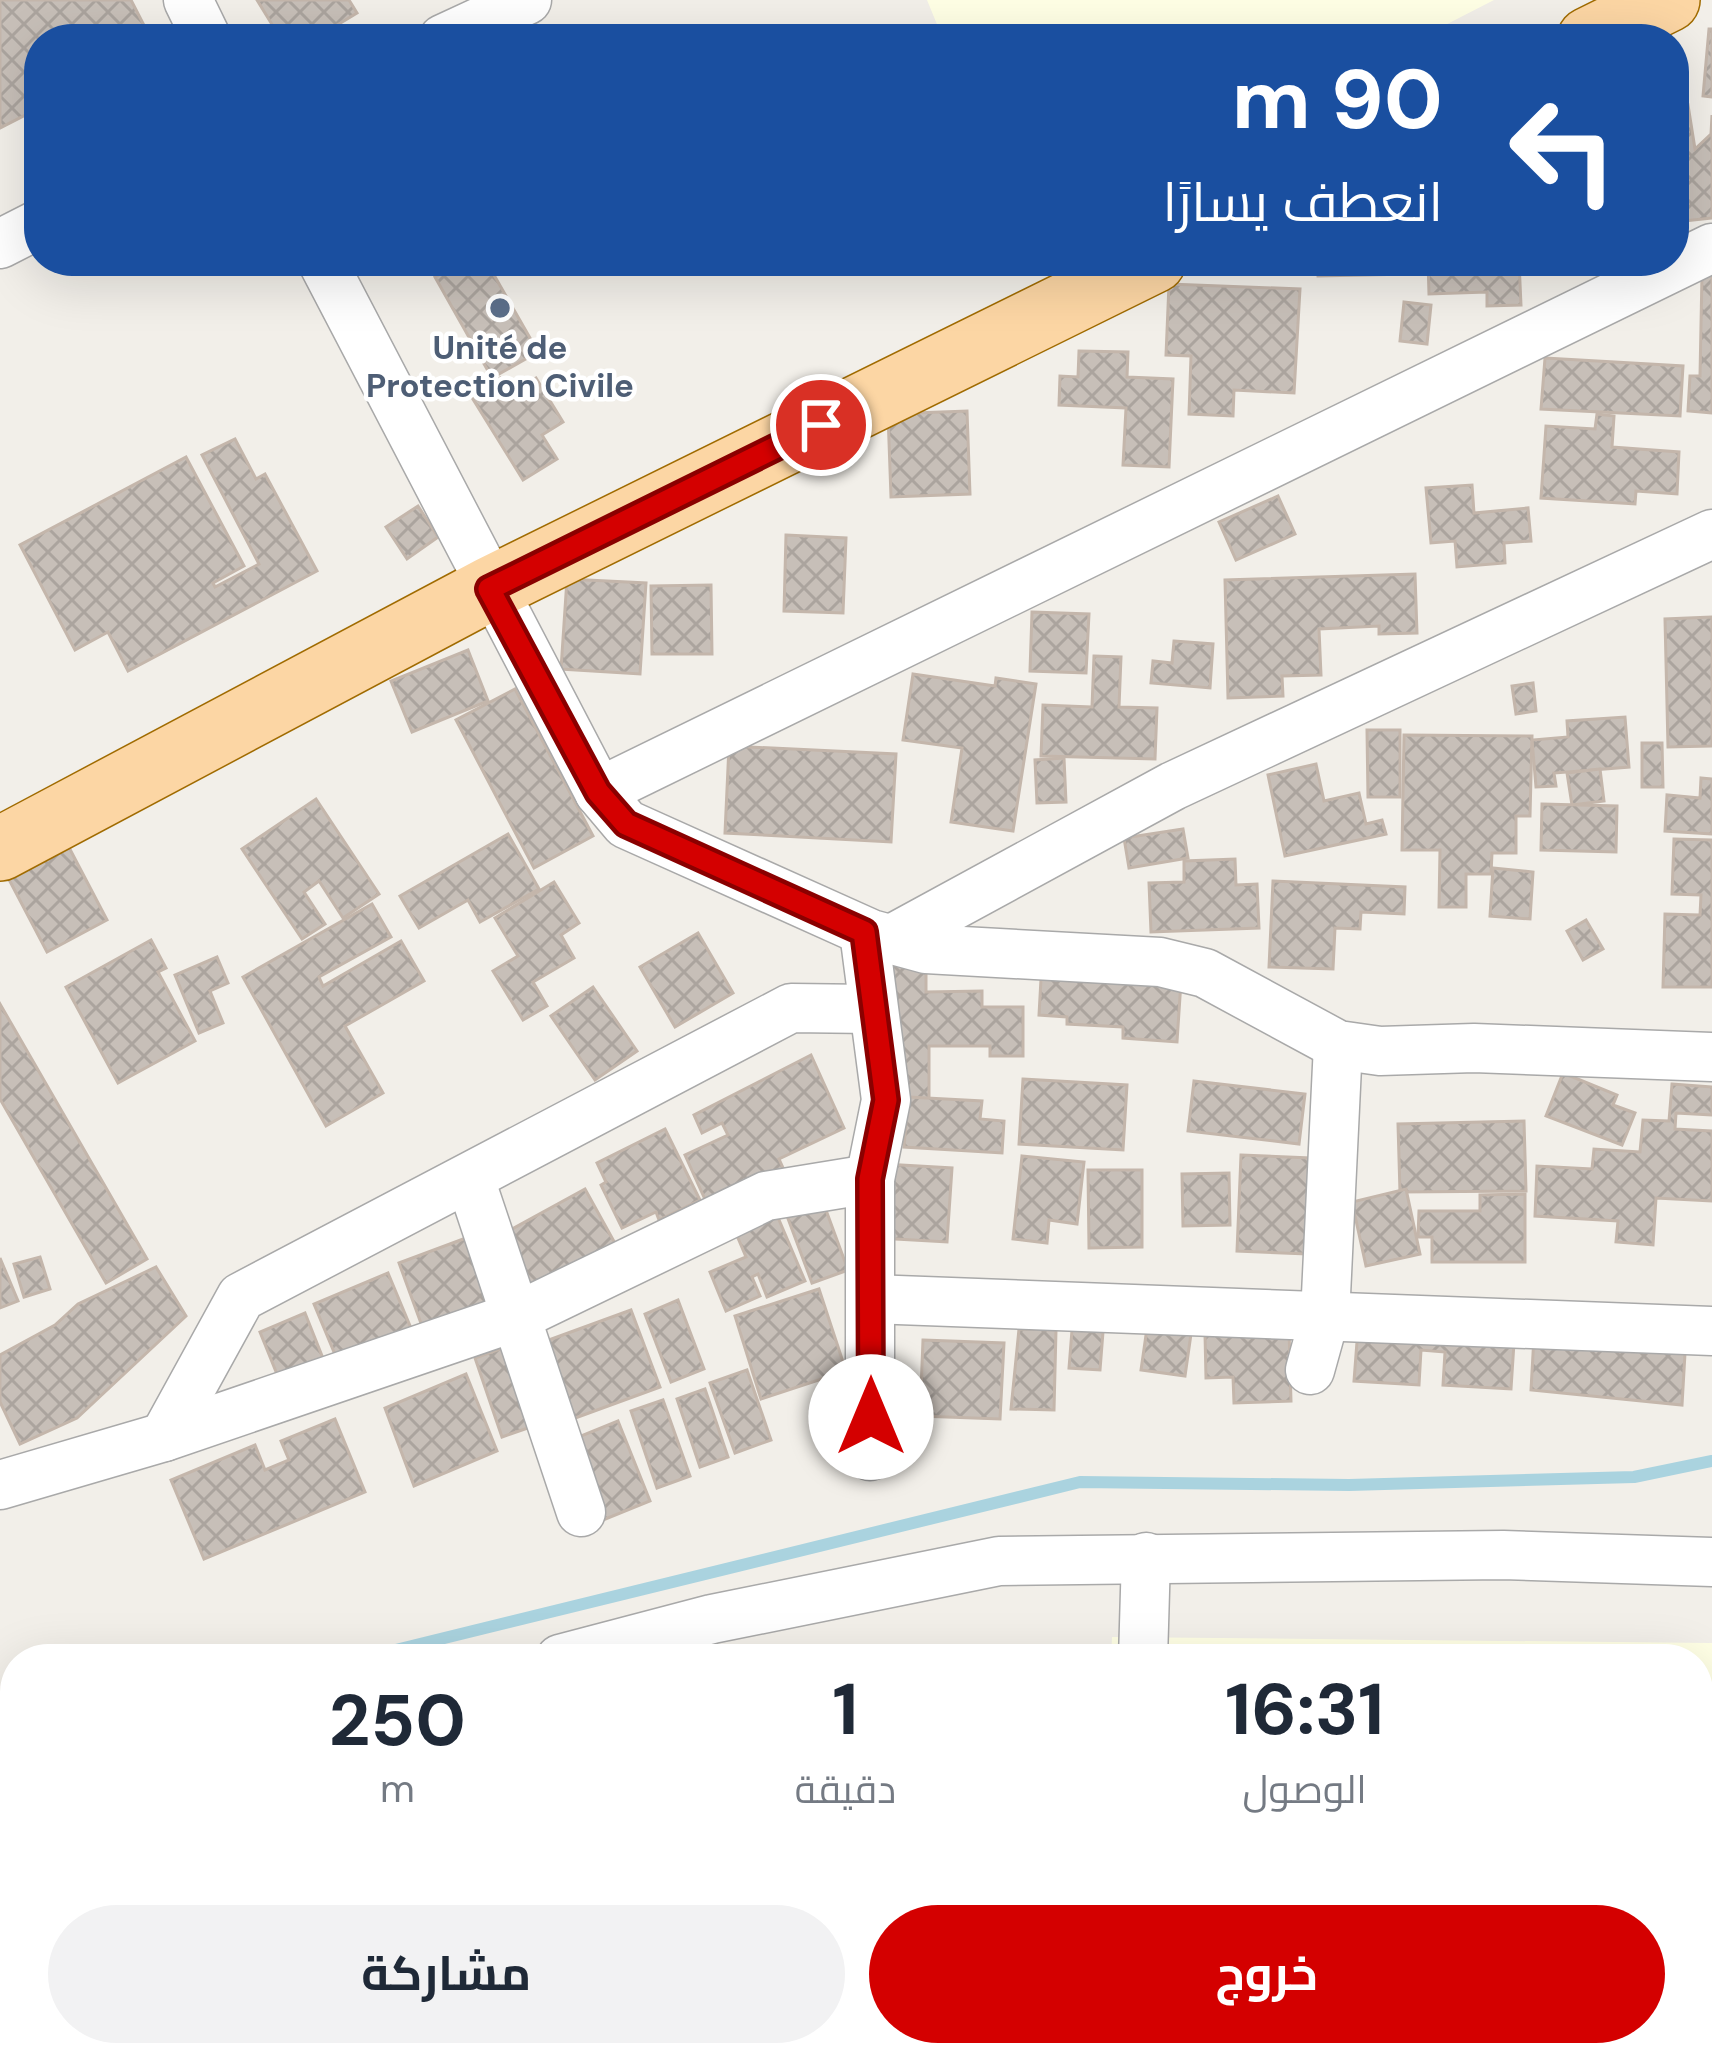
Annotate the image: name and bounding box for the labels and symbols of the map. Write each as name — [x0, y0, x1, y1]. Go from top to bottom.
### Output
marker: Unité de Protection Civile — [487, 295, 513, 321]
place label: Unité de Protection Civile — [366, 326, 634, 407]
pin — [770, 374, 872, 476]
position arrow — [808, 1354, 934, 1480]

